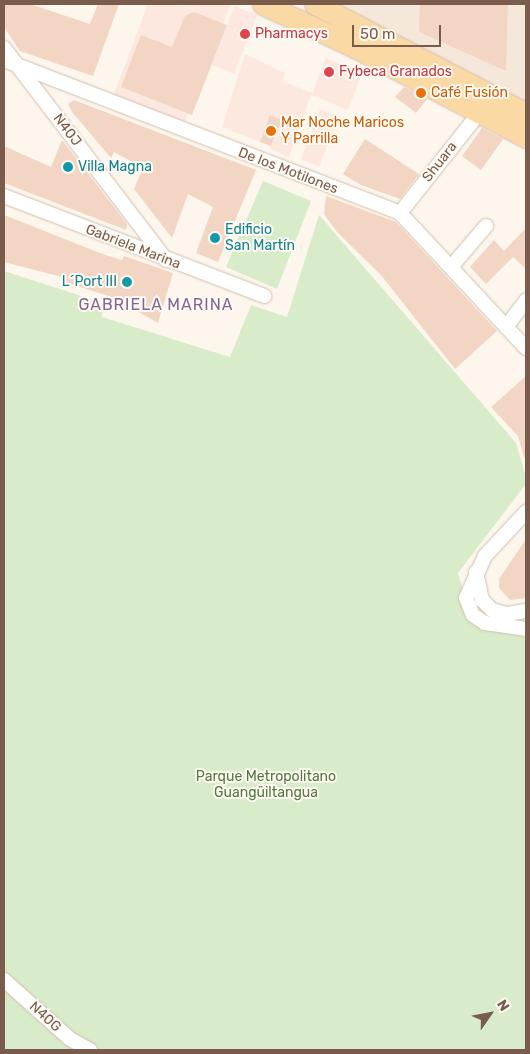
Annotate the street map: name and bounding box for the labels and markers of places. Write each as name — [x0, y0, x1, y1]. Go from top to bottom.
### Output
place label: Pharmacys — [255, 26, 328, 42]
marker: Pharmacys — [239, 28, 251, 40]
place label: Fybeca Granados — [339, 64, 452, 80]
marker: Fybeca Granados — [323, 66, 335, 78]
place label: Café Fusión — [431, 85, 508, 101]
marker: Café Fusión — [415, 87, 427, 99]
place label: Mar Noche Maricos Y Parrilla — [281, 115, 404, 148]
marker: Mar Noche Maricos Y Parrilla — [265, 125, 277, 137]
place label: Villa Magna — [78, 159, 152, 175]
marker: Villa Magna — [62, 161, 74, 173]
place label: Edificio San Martín — [225, 222, 295, 254]
marker: Edificio San Martín — [209, 232, 221, 244]
place label: L´Port III — [62, 274, 117, 290]
marker: L´Port III — [121, 276, 133, 288]

